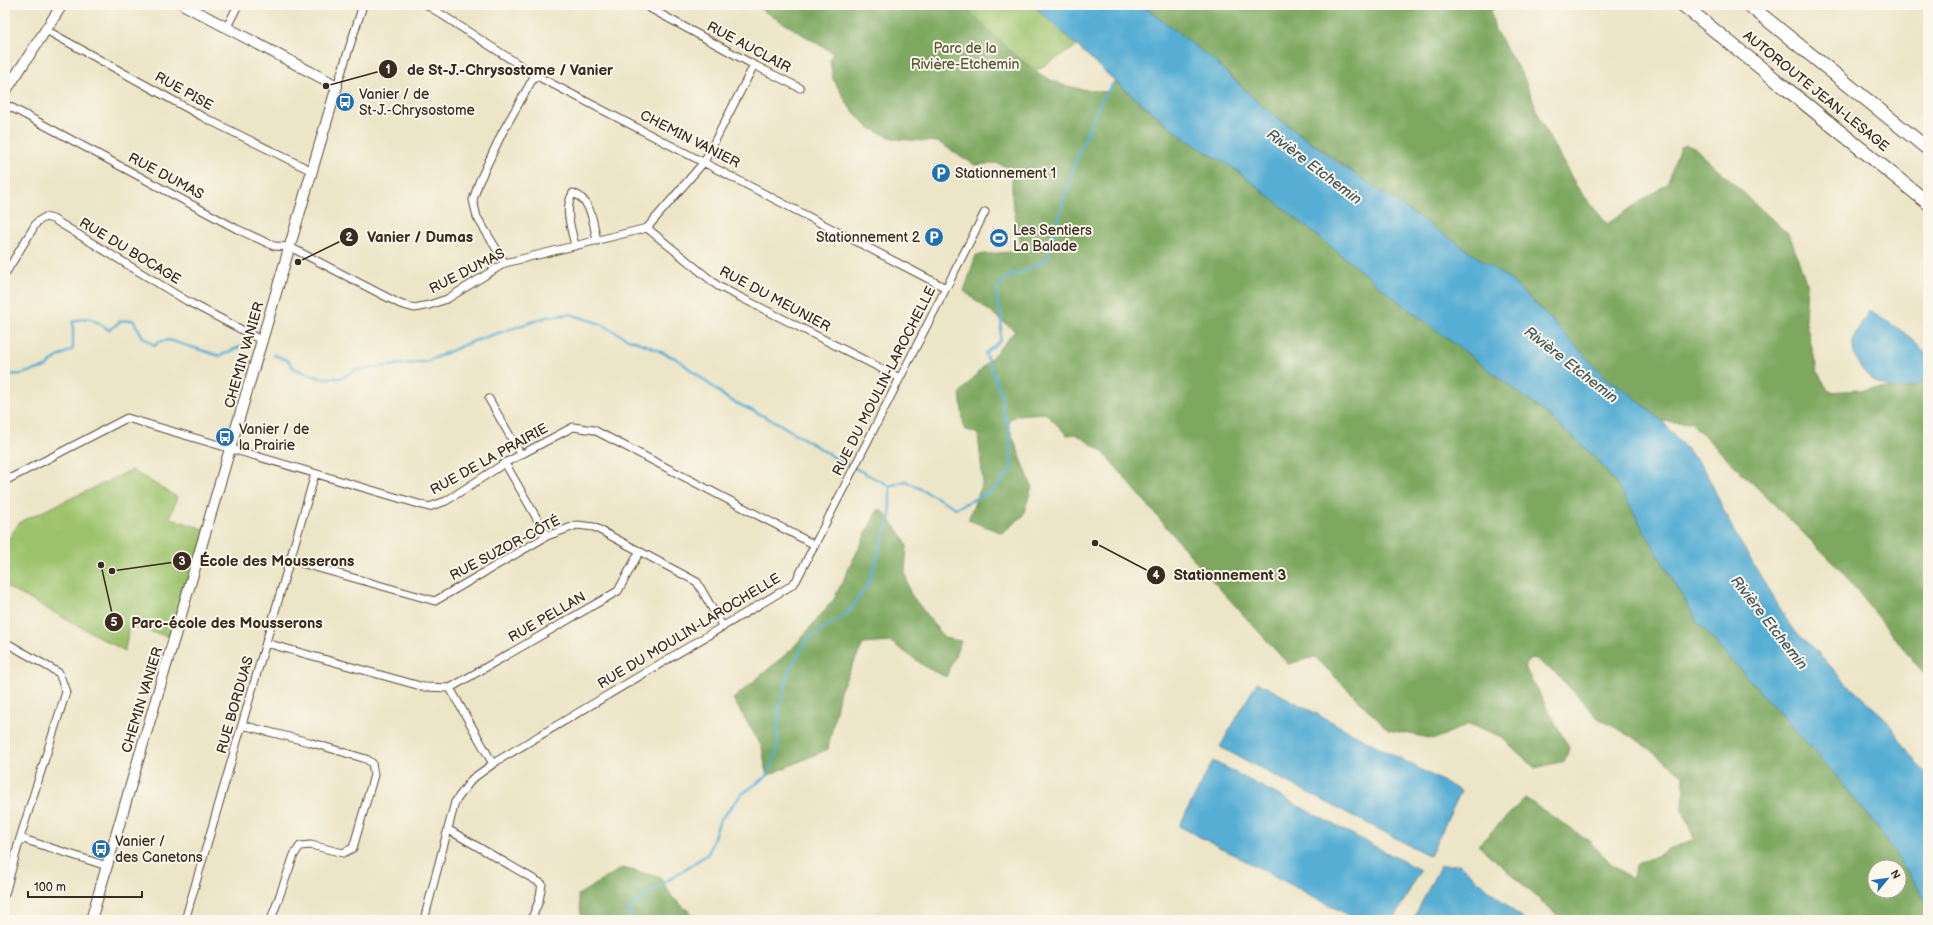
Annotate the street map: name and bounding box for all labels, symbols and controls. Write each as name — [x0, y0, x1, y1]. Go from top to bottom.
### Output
street label: RUE AUCLAIR — [704, 18, 794, 76]
street label: AUTOROUTE JEAN-LESAGE — [1740, 27, 1892, 155]
park label: Parc de la Rivière-Etchemin — [911, 40, 1019, 73]
callout: de St-J.-Chrysostome / Vanier — [378, 56, 621, 83]
text: de St-J.-Chrysostome / Vanier — [407, 61, 614, 80]
text: 1 — [385, 62, 391, 77]
street label: RUE PISE — [152, 68, 216, 114]
place label: Vanier / de St-J.-Chrysostome — [359, 86, 475, 119]
bus stop icon: Vanier / de St-J.-Chrysostome — [334, 91, 356, 113]
street label: CHEMIN VANIER — [637, 106, 743, 172]
water label: Rivière Etchemin — [1263, 125, 1365, 209]
street label: RUE DUMAS — [125, 149, 207, 203]
parking icon: Stationnement 1 — [930, 162, 952, 184]
place label: Stationnement 1 — [955, 165, 1056, 182]
street label: RUE DU BOCAGE — [76, 214, 184, 288]
place label: Les Sentiers La Balade — [1013, 222, 1092, 255]
callout: Vanier / Dumas — [339, 223, 481, 250]
parking icon: Stationnement 2 — [923, 226, 945, 248]
sports icon: Les Sentiers La Balade — [988, 227, 1010, 249]
text: Vanier / Dumas — [367, 228, 473, 247]
place label: Stationnement 2 — [816, 229, 921, 246]
text: 2 — [345, 230, 353, 245]
street label: RUE DUMAS — [426, 245, 508, 297]
street label: RUE DU MEUNIER — [717, 263, 833, 335]
street label: RUE DU MOULIN-LAROCHELLE — [829, 283, 939, 479]
street label: CHEMIN VANIER — [221, 300, 267, 410]
water label: Rivière Etchemin — [1520, 322, 1622, 408]
street label: RUE DE LA PRAIRIE — [427, 420, 551, 498]
place label: Vanier / de la Prairie — [239, 421, 309, 454]
bus stop icon: Vanier / de la Prairie — [214, 426, 236, 448]
street label: RUE SUZOR-CÔTÉ — [446, 511, 563, 584]
callout: École des Mousserons — [172, 547, 363, 574]
text: École des Mousserons — [199, 551, 355, 571]
text: 3 — [178, 554, 186, 569]
callout: Stationnement 3 — [1146, 561, 1294, 588]
text: Stationnement 3 — [1174, 566, 1287, 585]
text: 4 — [1152, 568, 1160, 583]
street label: RUE DU MOULIN-LAROCHELLE — [594, 570, 784, 692]
water label: Rivière Etchemin — [1726, 572, 1812, 674]
street label: RUE PELLAN — [505, 588, 589, 646]
callout: Parc-école des Mousserons — [104, 609, 331, 636]
text: Parc-école des Mousserons — [131, 614, 323, 633]
text: 5 — [111, 615, 118, 630]
street label: CHEMIN VANIER — [118, 645, 166, 755]
street label: RUE BORDUAS — [213, 654, 257, 756]
place label: Vanier / des Canetons — [115, 833, 203, 866]
bus stop icon: Vanier / des Canetons — [90, 838, 112, 860]
north arrow — [1867, 859, 1907, 899]
text: N — [1888, 868, 1903, 881]
scale bar — [28, 873, 142, 899]
text: 100 m — [34, 880, 66, 895]

